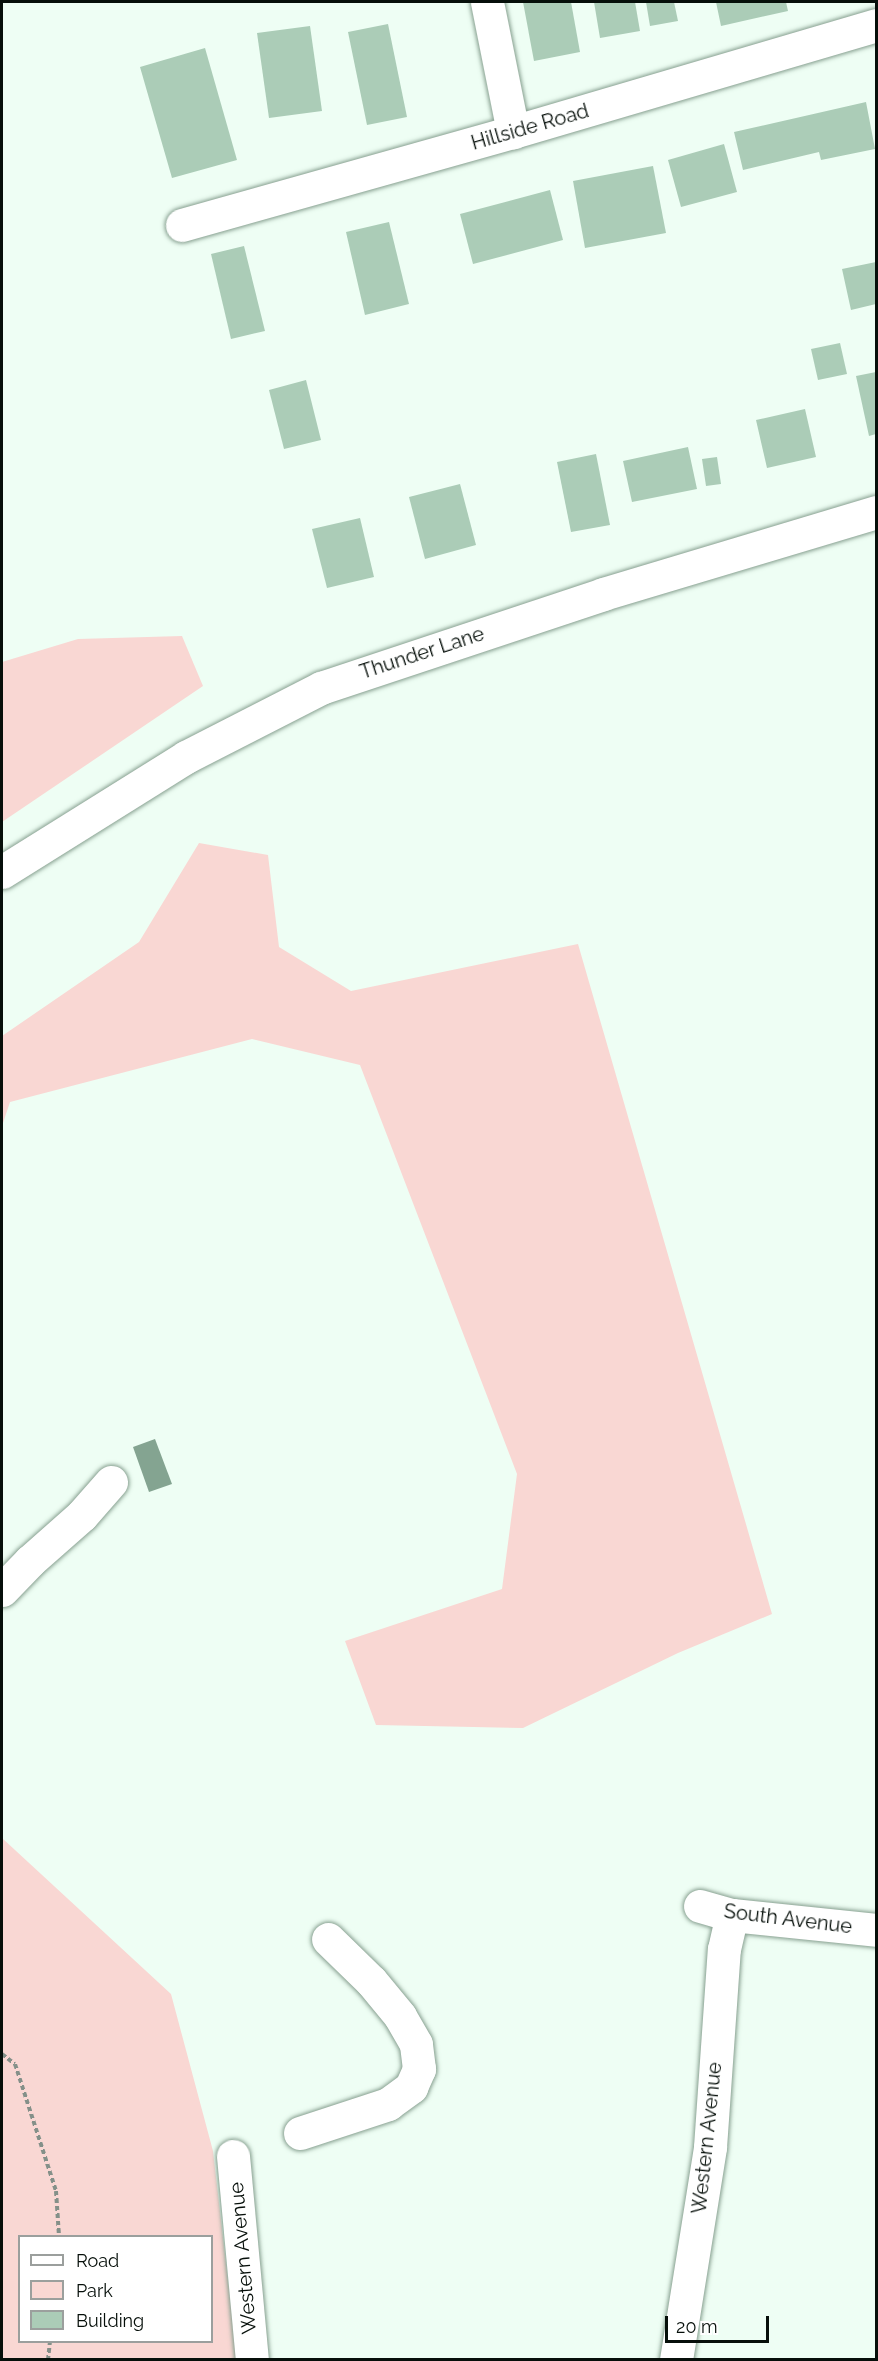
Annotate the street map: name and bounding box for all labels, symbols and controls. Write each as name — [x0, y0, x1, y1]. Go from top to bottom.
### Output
street label: Hillside Road — [468, 99, 592, 155]
street label: Thunder Lane — [357, 622, 487, 684]
street label: South Avenue — [722, 1899, 854, 1939]
street label: Western Avenue — [687, 2061, 727, 2215]
street label: Western Avenue — [224, 2181, 262, 2335]
legend — [18, 2235, 213, 2343]
text: Road — [76, 2250, 119, 2271]
text: Park — [76, 2280, 113, 2301]
scale bar — [668, 2304, 772, 2342]
text: Building — [76, 2310, 144, 2331]
text: 20 m — [676, 2316, 718, 2337]

